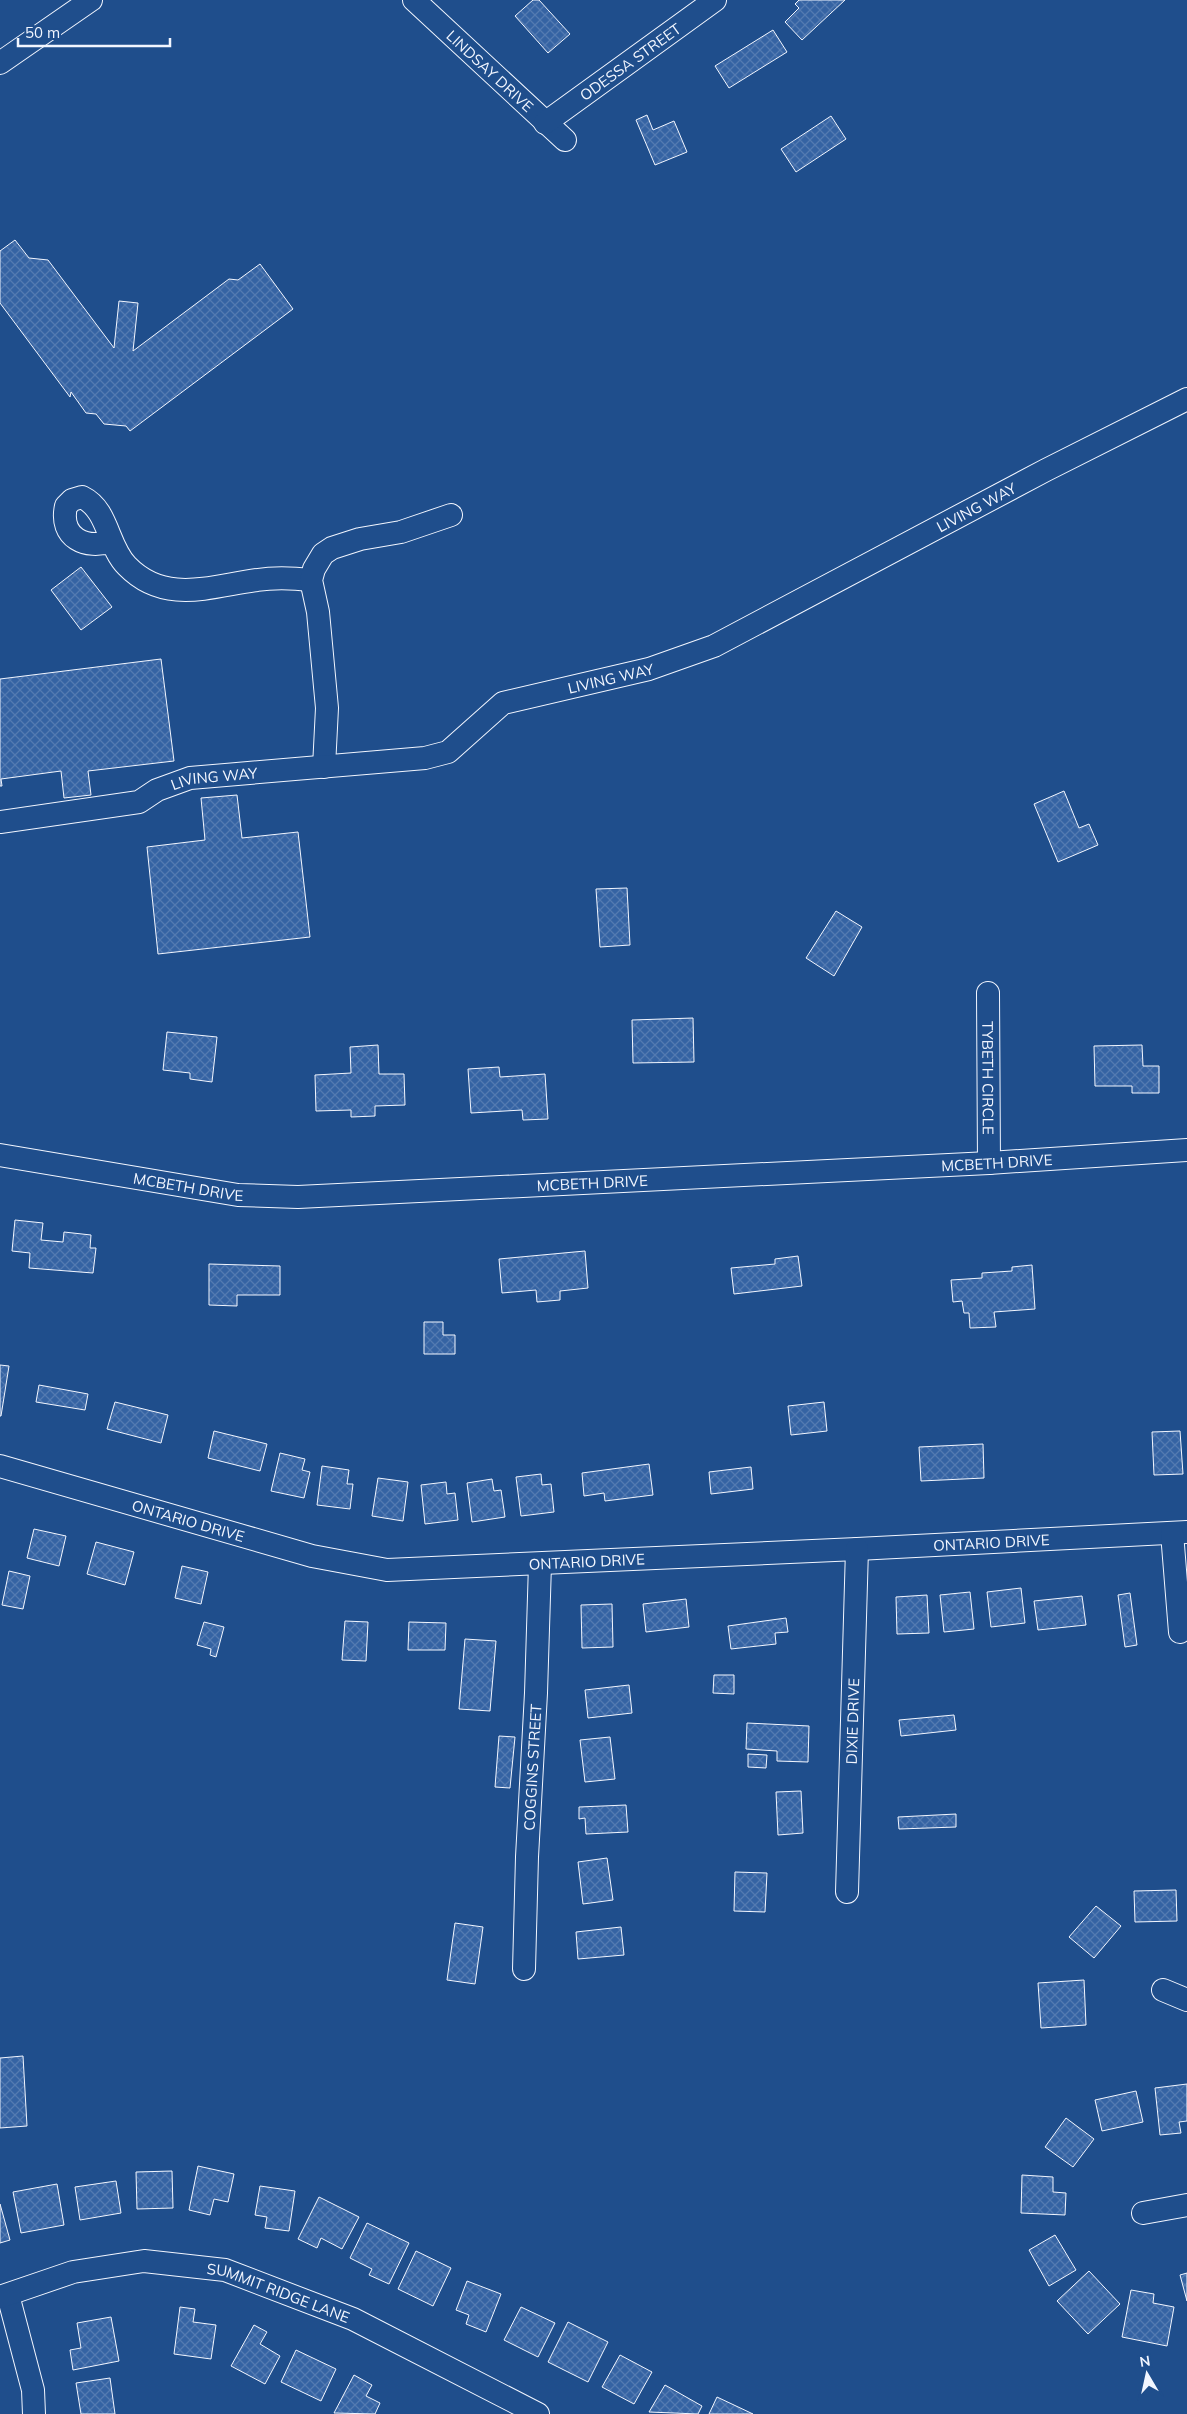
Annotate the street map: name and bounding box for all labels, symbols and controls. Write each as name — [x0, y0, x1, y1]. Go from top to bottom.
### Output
scale bar — [18, 15, 170, 47]
street label: ODESSA STREET — [576, 19, 684, 104]
text: 50 m — [25, 23, 60, 42]
street label: LINDSAY DRIVE — [443, 26, 538, 116]
street label: LIVING WAY — [933, 478, 1020, 536]
street label: LIVING WAY — [566, 659, 656, 697]
street label: LIVING WAY — [168, 763, 259, 794]
street label: TYBETH CIRCLE — [979, 1021, 998, 1135]
street label: MCBETH DRIVE — [941, 1149, 1053, 1175]
street label: MCBETH DRIVE — [132, 1168, 244, 1205]
street label: MCBETH DRIVE — [536, 1170, 648, 1195]
street label: ONTARIO DRIVE — [130, 1495, 247, 1546]
street label: ONTARIO DRIVE — [933, 1530, 1050, 1555]
street label: ONTARIO DRIVE — [528, 1549, 646, 1573]
street label: DIXIE DRIVE — [841, 1677, 863, 1765]
street label: COGGINS STREET — [519, 1703, 545, 1831]
street label: SUMMIT RIDGE LANE — [206, 2259, 353, 2326]
north arrow — [1122, 2349, 1172, 2399]
text: N — [1138, 2351, 1152, 2371]

